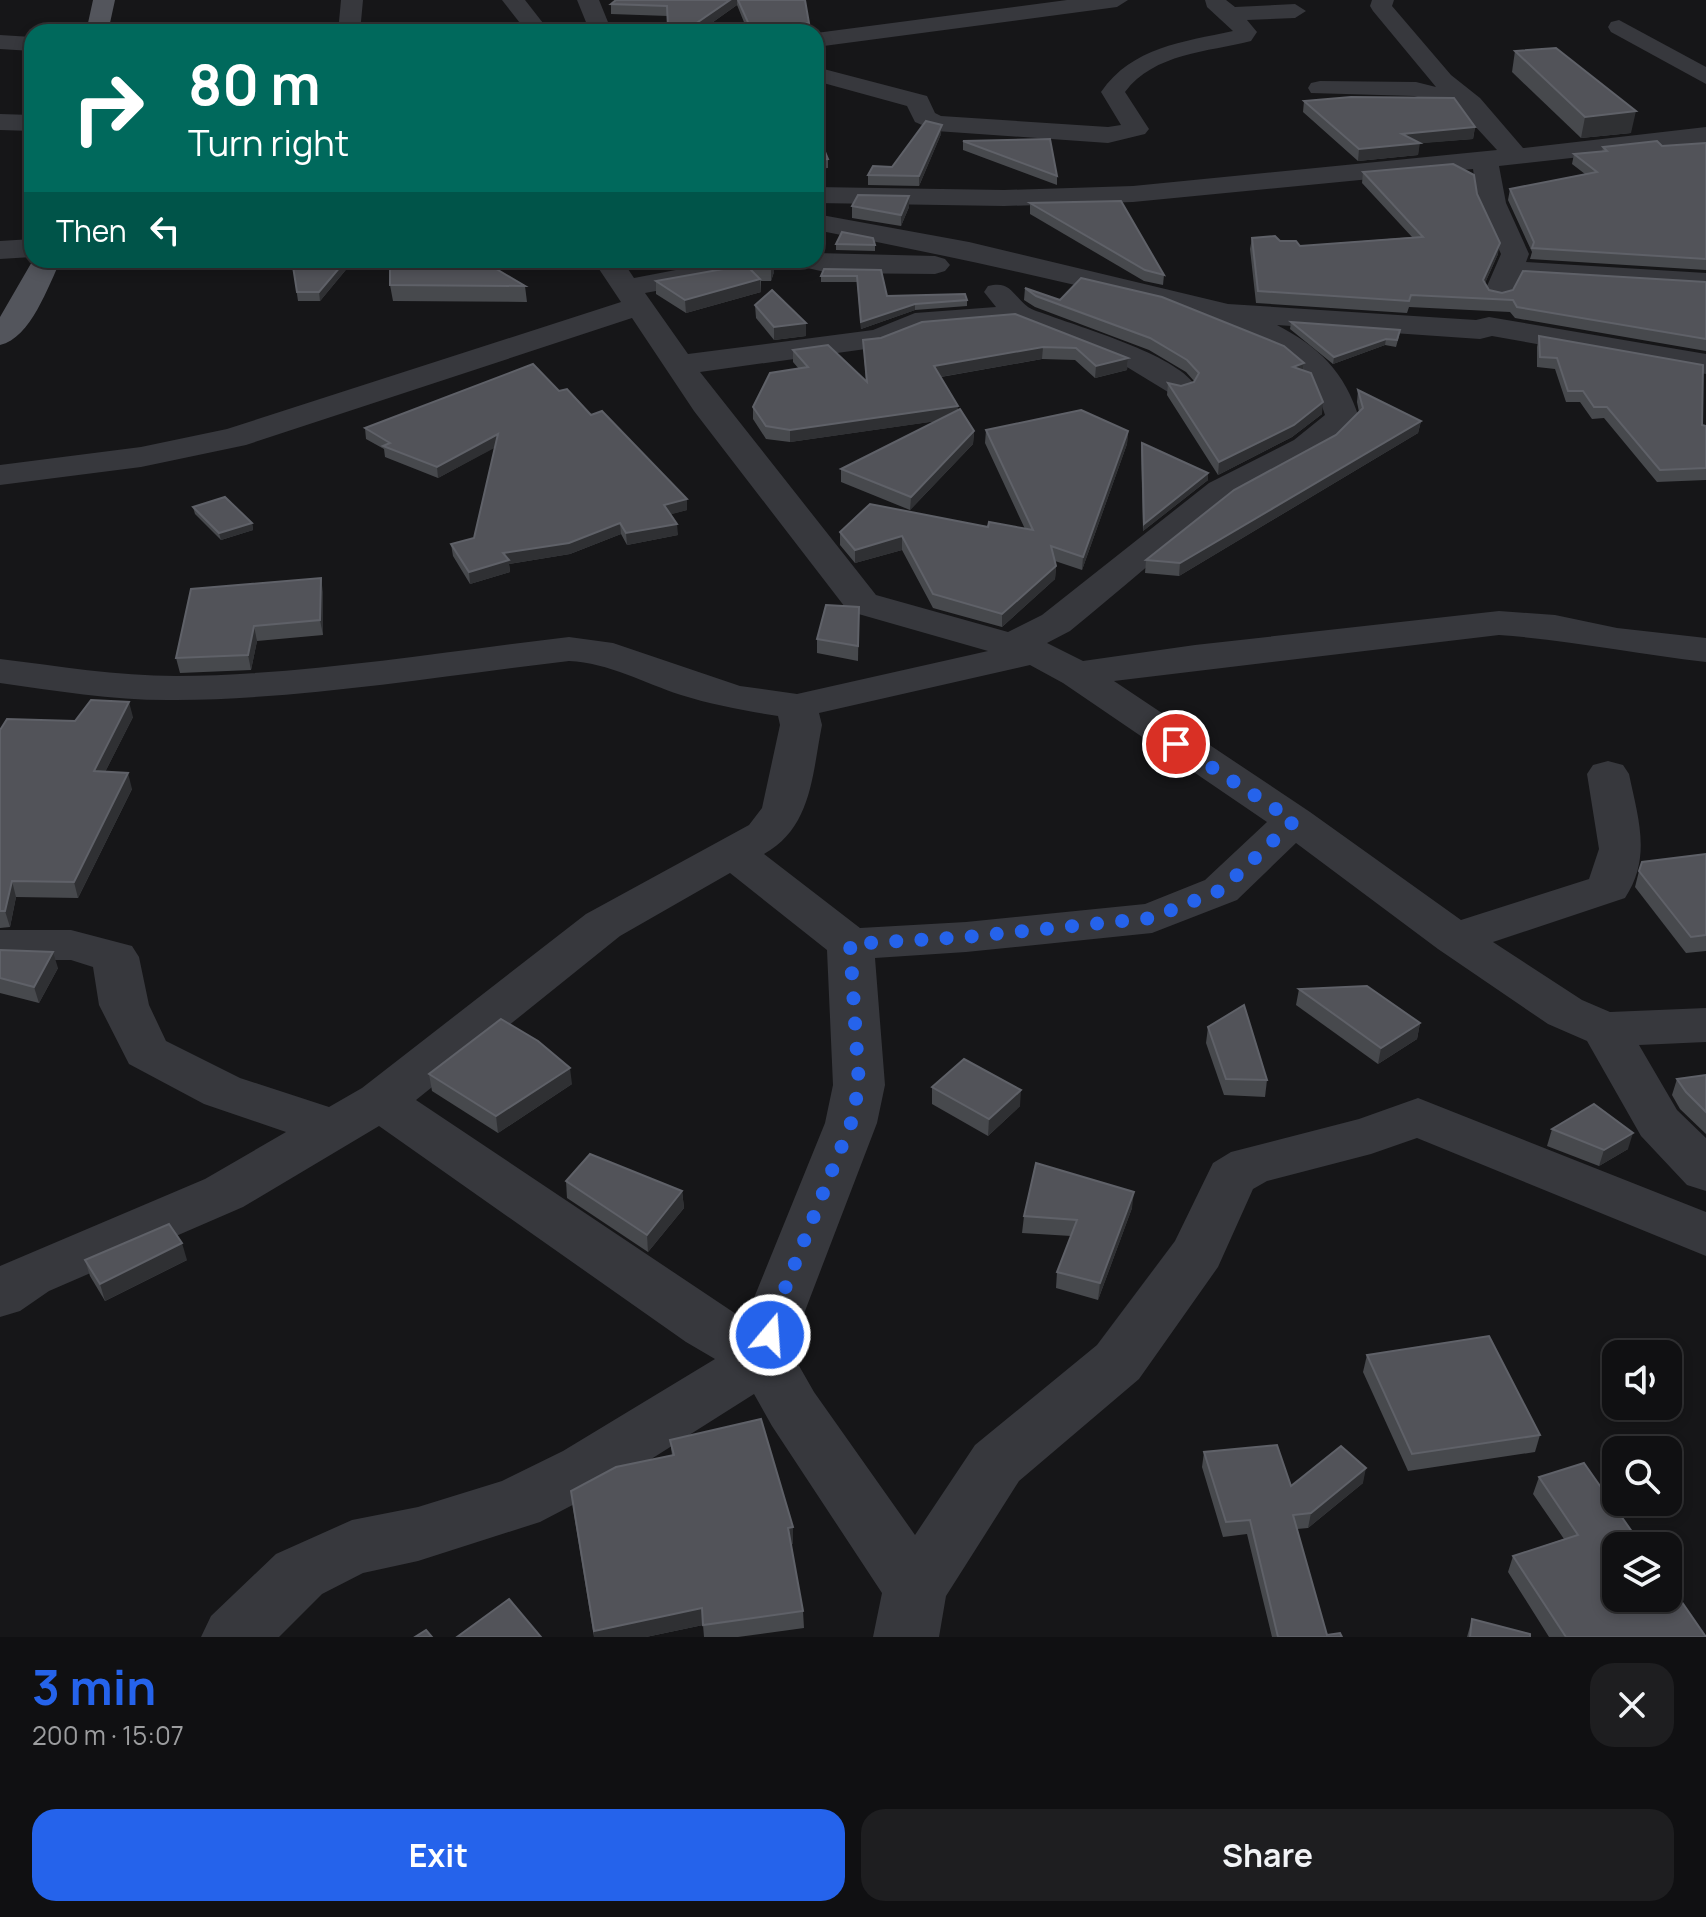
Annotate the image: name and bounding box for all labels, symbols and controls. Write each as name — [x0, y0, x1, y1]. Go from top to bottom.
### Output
text: 80 m — [188, 45, 321, 122]
icon: right — [56, 56, 160, 160]
text: Turn right — [188, 118, 349, 167]
icon: left — [143, 208, 187, 252]
text: Then — [56, 210, 127, 251]
pin — [1142, 710, 1210, 778]
icon: arrive — [1154, 722, 1198, 766]
position arrow — [728, 1293, 812, 1377]
map controls — [1602, 1340, 1682, 1612]
button: sound — [1602, 1340, 1682, 1420]
button: search — [1602, 1436, 1682, 1516]
button: layers — [1602, 1532, 1682, 1612]
text: 3 min — [32, 1654, 156, 1719]
button: close — [1590, 1663, 1674, 1747]
text: 200 m · 15:07 — [32, 1717, 184, 1753]
button: Exit — [32, 1809, 845, 1901]
button: Share — [861, 1809, 1674, 1901]

